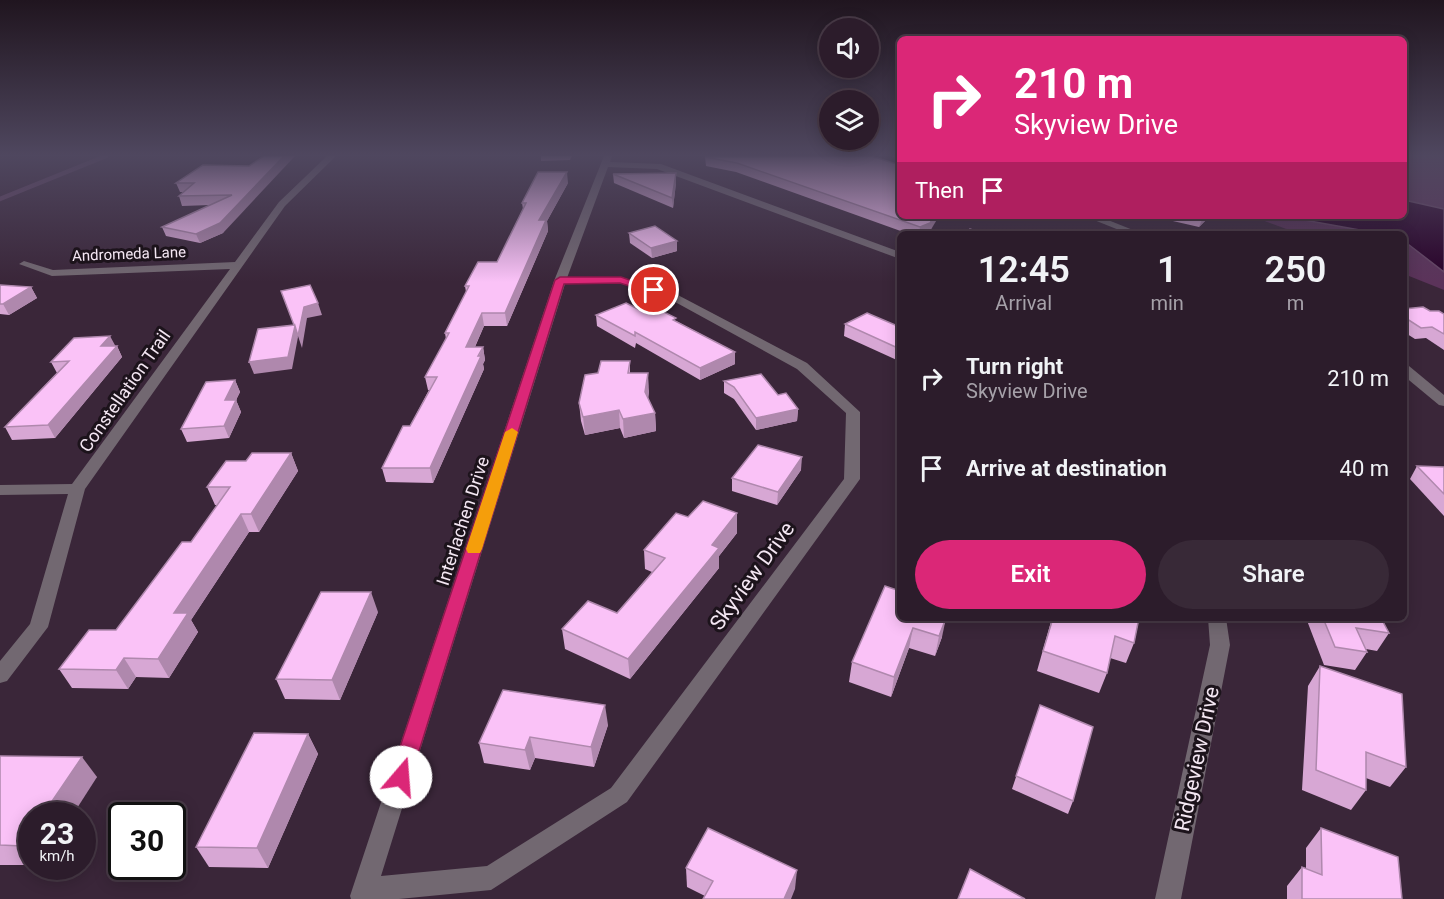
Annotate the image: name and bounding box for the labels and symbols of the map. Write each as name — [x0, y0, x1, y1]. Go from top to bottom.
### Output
street label: Andromeda Lane — [72, 243, 186, 265]
pin — [628, 264, 679, 315]
street label: Constellation Trail — [75, 326, 175, 456]
street label: Interlachen Drive — [432, 454, 493, 588]
street label: Skyview Drive — [705, 517, 799, 635]
street label: Ridgeview Drive — [1170, 684, 1224, 834]
position arrow — [369, 745, 433, 809]
speed limit sign: 30 — [108, 802, 186, 880]

